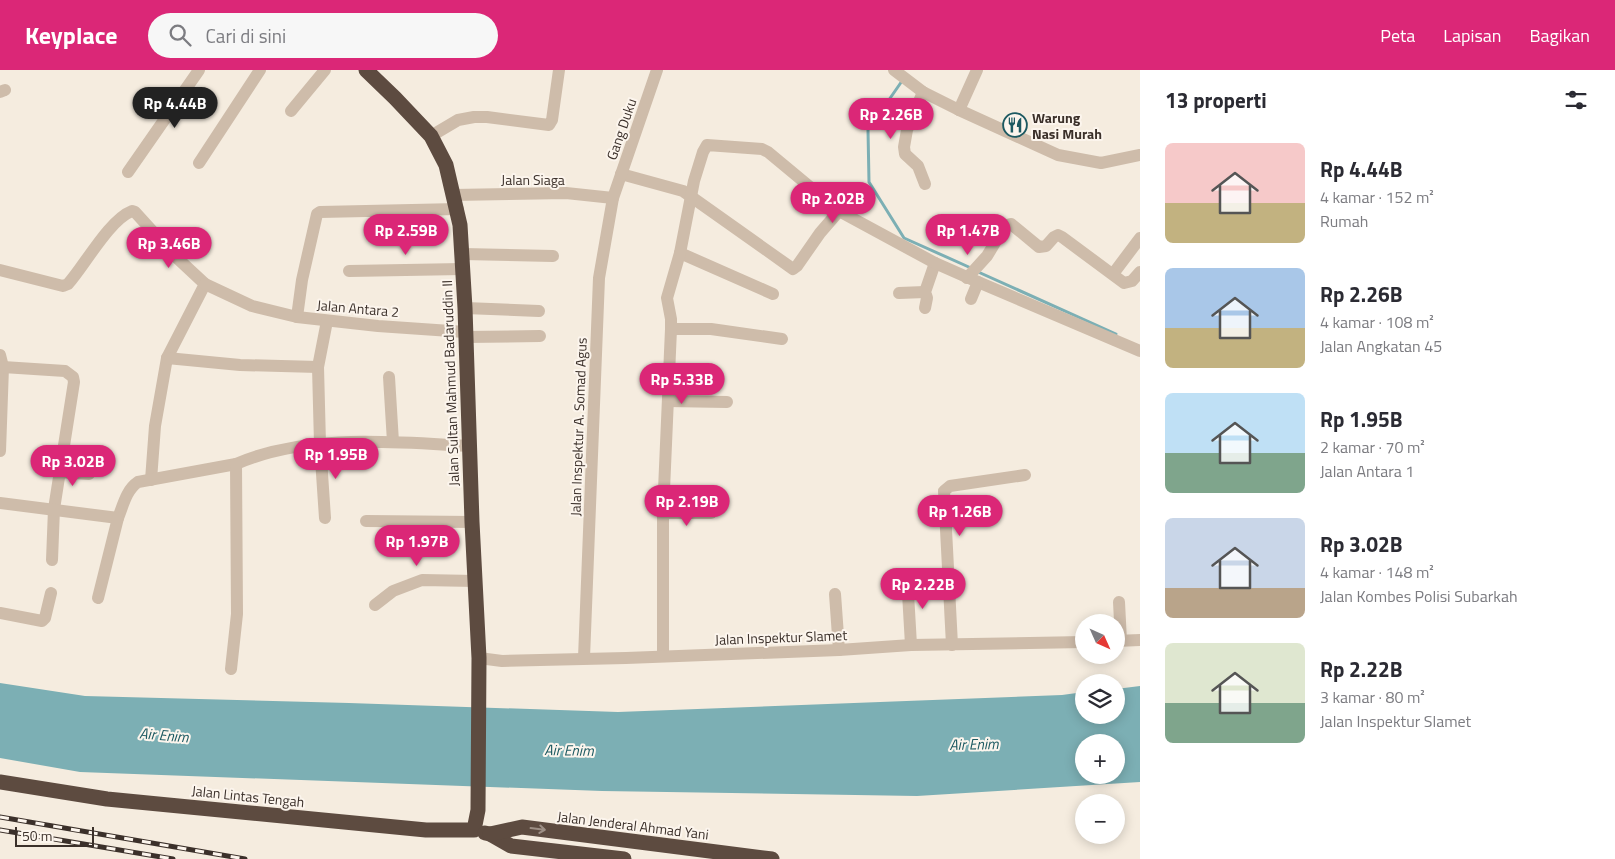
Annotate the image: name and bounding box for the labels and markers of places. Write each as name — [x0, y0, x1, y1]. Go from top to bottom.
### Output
pin: Rp 4.44B — [123, 87, 227, 129]
pin: Rp 2.26B — [839, 98, 943, 140]
place label: Warung Nasi Murah — [1032, 107, 1102, 144]
restaurant icon: Warung Nasi Murah — [1002, 112, 1028, 138]
pin: Rp 2.02B — [781, 182, 885, 224]
pin: Rp 2.59B — [354, 214, 458, 256]
pin: Rp 1.47B — [916, 214, 1020, 256]
pin: Rp 3.46B — [117, 226, 221, 269]
pin: Rp 5.33B — [630, 362, 734, 405]
pin: Rp 1.95B — [284, 438, 388, 480]
pin: Rp 3.02B — [21, 444, 125, 487]
pin: Rp 2.19B — [635, 484, 739, 527]
pin: Rp 1.26B — [908, 494, 1012, 537]
pin: Rp 1.97B — [365, 524, 469, 567]
pin: Rp 2.22B — [871, 568, 975, 610]

